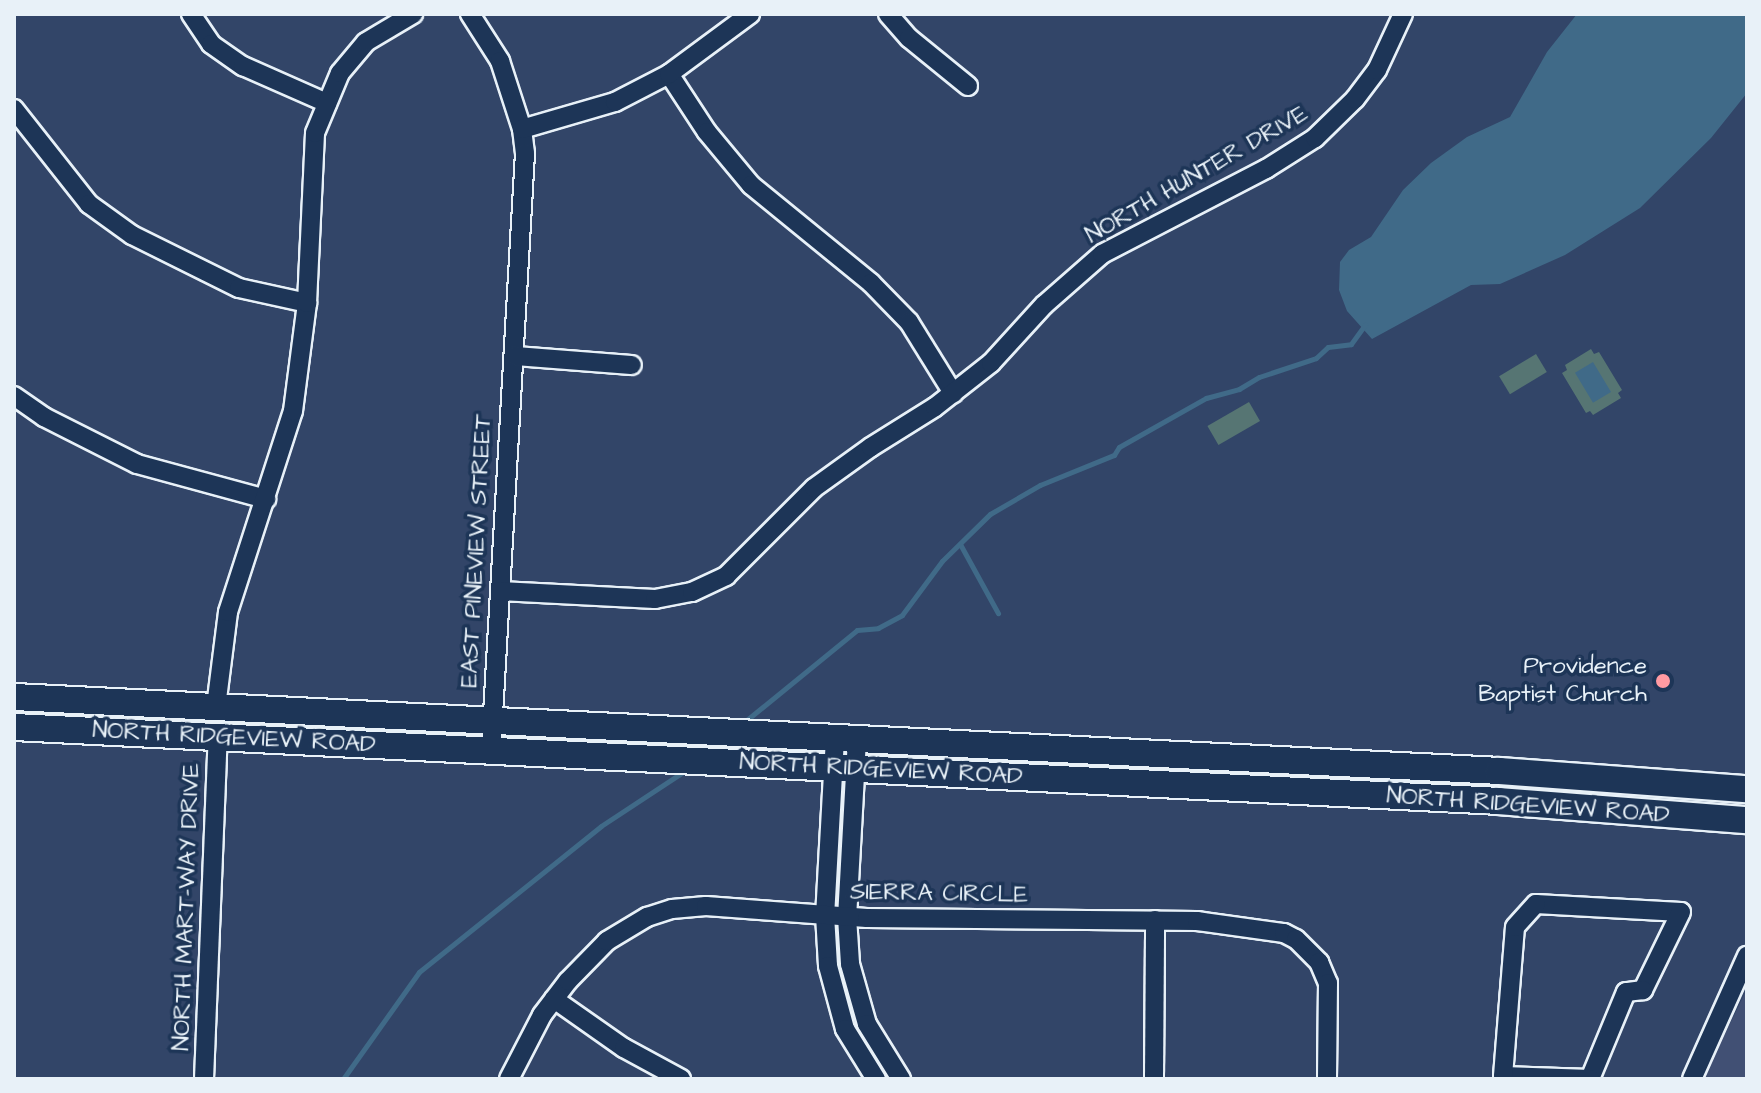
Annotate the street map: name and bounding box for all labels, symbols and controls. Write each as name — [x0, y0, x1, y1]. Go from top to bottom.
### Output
street label: NORTH HUNTER DRIVE — [1081, 100, 1313, 250]
street label: EAST PINEVIEW STREET — [455, 414, 499, 688]
place label: Providence Baptist Church — [1478, 653, 1647, 709]
marker: Providence Baptist Church — [1654, 672, 1672, 690]
street label: NORTH RIDGEVIEW ROAD — [92, 716, 376, 760]
street label: NORTH RIDGEVIEW ROAD — [739, 748, 1023, 792]
street label: NORTH MART-WAY DRIVE — [168, 763, 206, 1051]
street label: NORTH RIDGEVIEW ROAD — [1386, 782, 1670, 830]
street label: SIERRA CIRCLE — [850, 878, 1028, 910]

